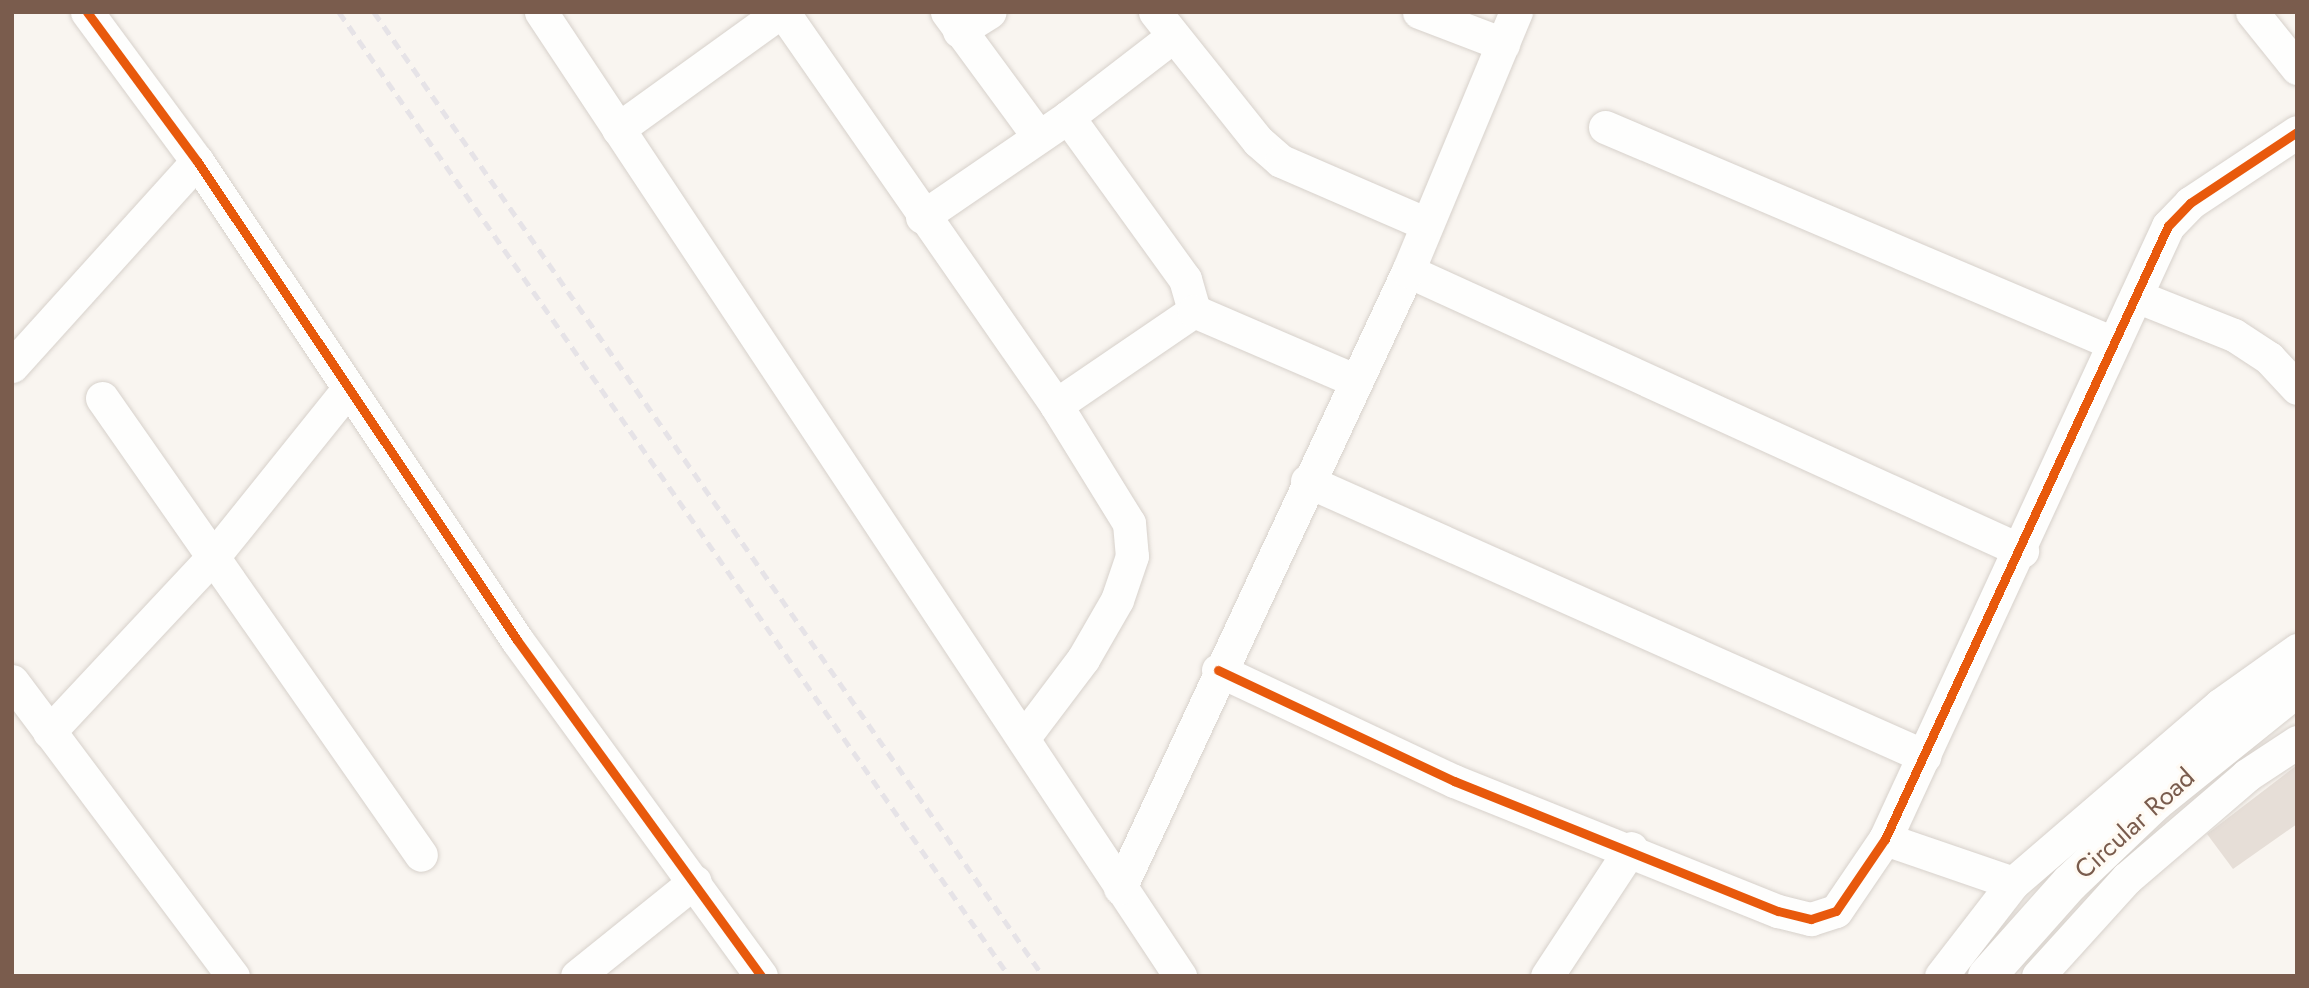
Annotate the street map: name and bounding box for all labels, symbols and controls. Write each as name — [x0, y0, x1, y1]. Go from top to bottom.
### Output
street label: Circular Road — [2069, 762, 2201, 886]

